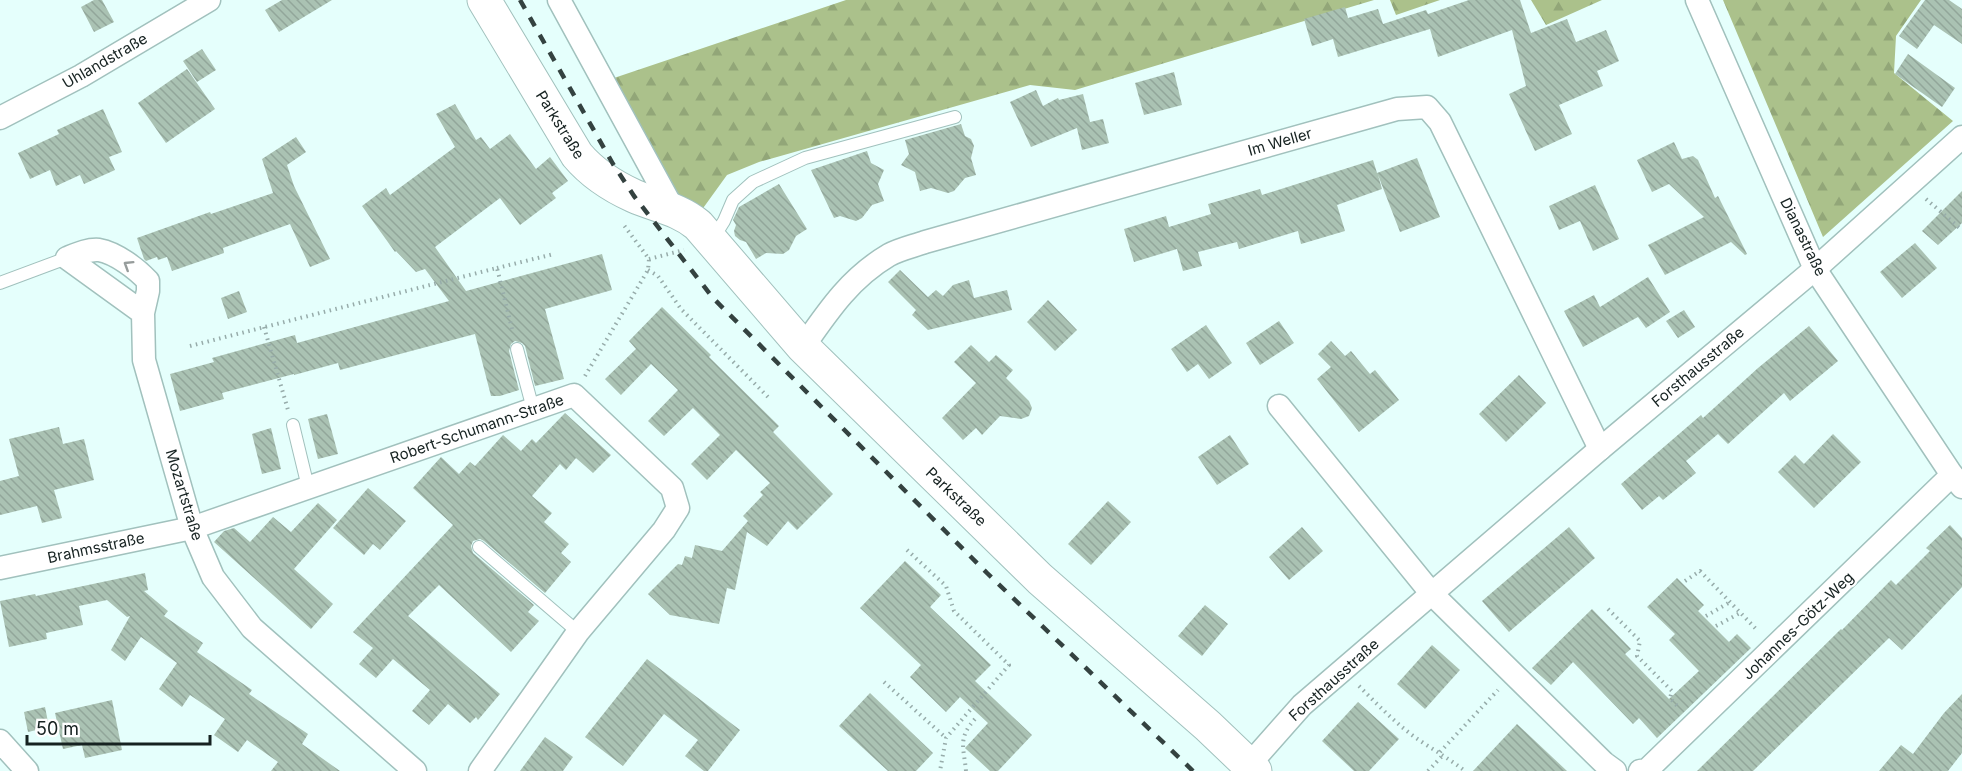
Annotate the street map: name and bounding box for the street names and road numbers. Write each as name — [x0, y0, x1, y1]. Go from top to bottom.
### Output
street label: Uhlandstraße — [59, 29, 151, 93]
street label: Parkstraße — [532, 87, 589, 162]
street label: Im Weller — [1246, 123, 1314, 160]
street label: Dianastraße — [1776, 194, 1831, 279]
street label: Forsthausstraße — [1648, 322, 1748, 411]
street label: Robert-Schumann-Straße — [387, 390, 566, 467]
street label: Mozartstraße — [162, 447, 207, 543]
street label: Parkstraße — [922, 463, 991, 530]
street label: Brahmsstraße — [46, 528, 146, 567]
street label: Johannes-Götz-Weg — [1738, 568, 1857, 684]
street label: Forsthausstraße — [1285, 634, 1383, 725]

